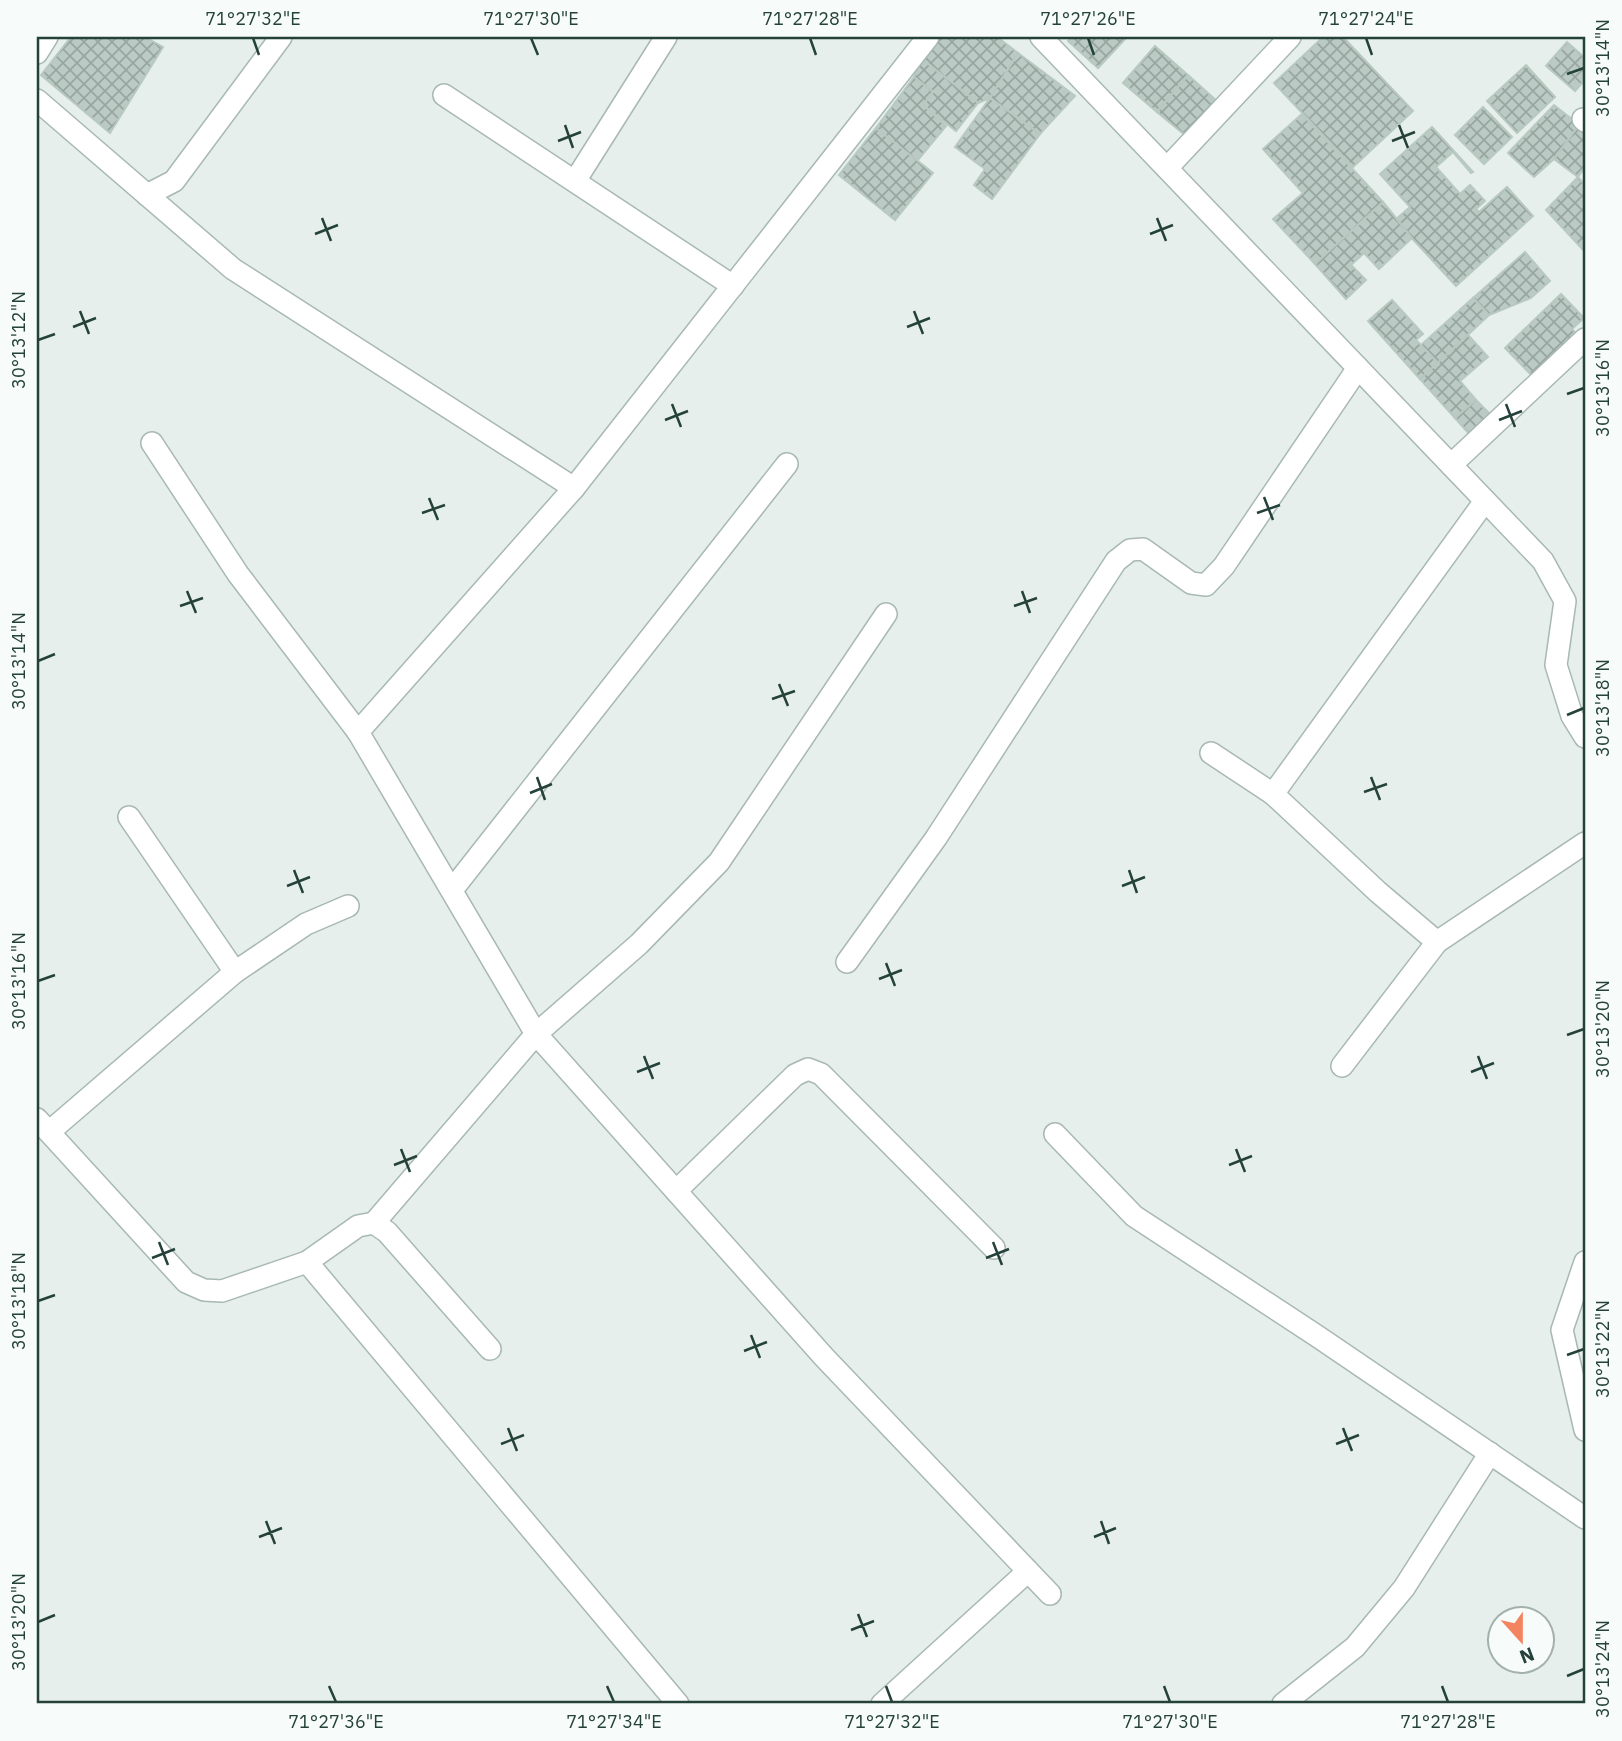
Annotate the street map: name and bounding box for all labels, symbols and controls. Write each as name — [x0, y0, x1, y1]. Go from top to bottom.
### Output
text: 71°27'32"E — [205, 7, 301, 30]
text: 71°27'30"E — [483, 7, 579, 30]
text: 71°27'28"E — [762, 7, 858, 30]
text: 71°27'26"E — [1040, 7, 1136, 30]
text: 71°27'24"E — [1318, 7, 1414, 30]
text: 30°13'14"N — [1591, 19, 1614, 117]
text: 30°13'12"N — [7, 291, 30, 389]
text: 30°13'16"N — [1591, 339, 1614, 437]
text: 30°13'14"N — [7, 612, 30, 710]
text: 30°13'18"N — [1591, 659, 1614, 757]
text: 30°13'16"N — [7, 932, 30, 1030]
text: 30°13'20"N — [1591, 980, 1614, 1078]
text: 30°13'18"N — [7, 1252, 30, 1350]
text: 30°13'22"N — [1591, 1300, 1614, 1398]
text: 30°13'20"N — [7, 1573, 30, 1671]
north arrow — [1486, 1604, 1556, 1674]
text: 30°13'24"N — [1591, 1620, 1614, 1718]
text: N — [1516, 1642, 1538, 1670]
text: 71°27'36"E — [288, 1710, 384, 1733]
text: 71°27'34"E — [566, 1710, 662, 1733]
text: 71°27'32"E — [844, 1710, 940, 1733]
text: 71°27'30"E — [1122, 1710, 1218, 1733]
text: 71°27'28"E — [1400, 1710, 1496, 1733]

